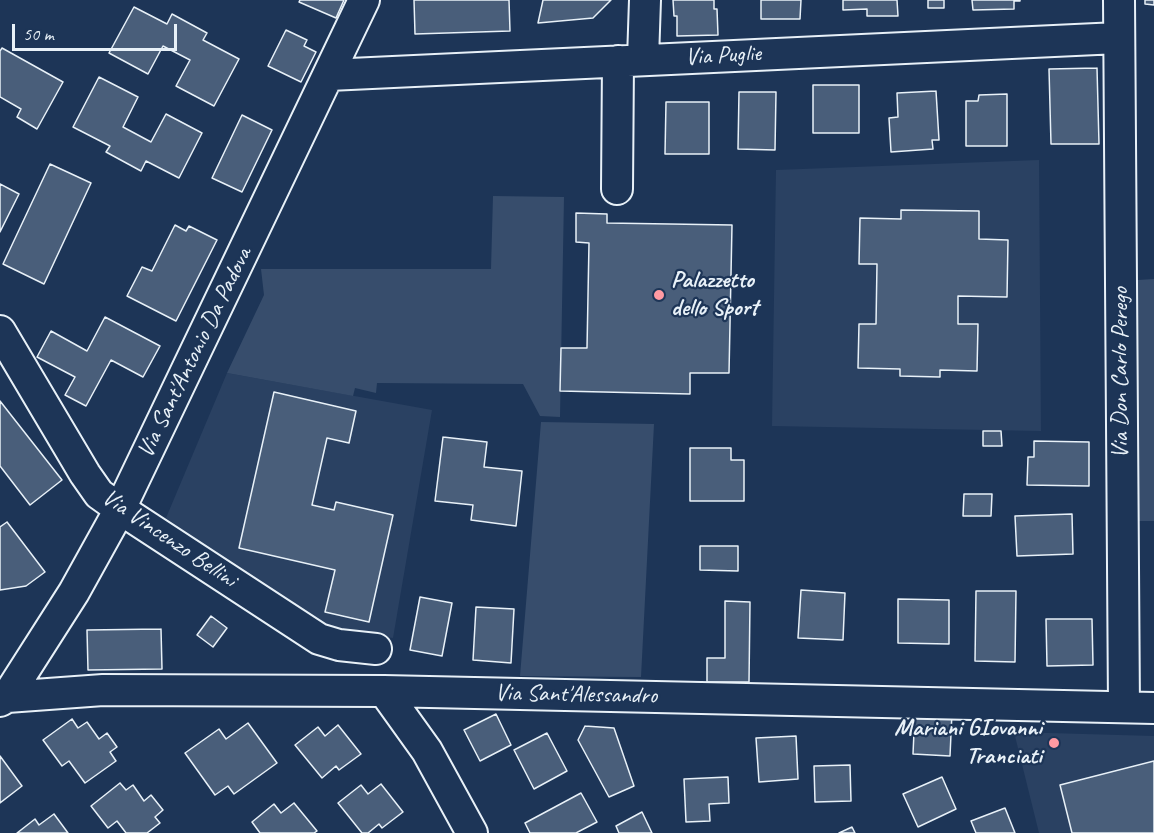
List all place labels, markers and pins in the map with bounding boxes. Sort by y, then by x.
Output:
place label: Palazzetto dello Sport [671,267,758,323]
marker: Palazzetto dello Sport [652,288,666,302]
place label: Mariani GIovanni Tranciati [894,715,1042,771]
marker: Mariani GIovanni Tranciati [1047,736,1061,750]

